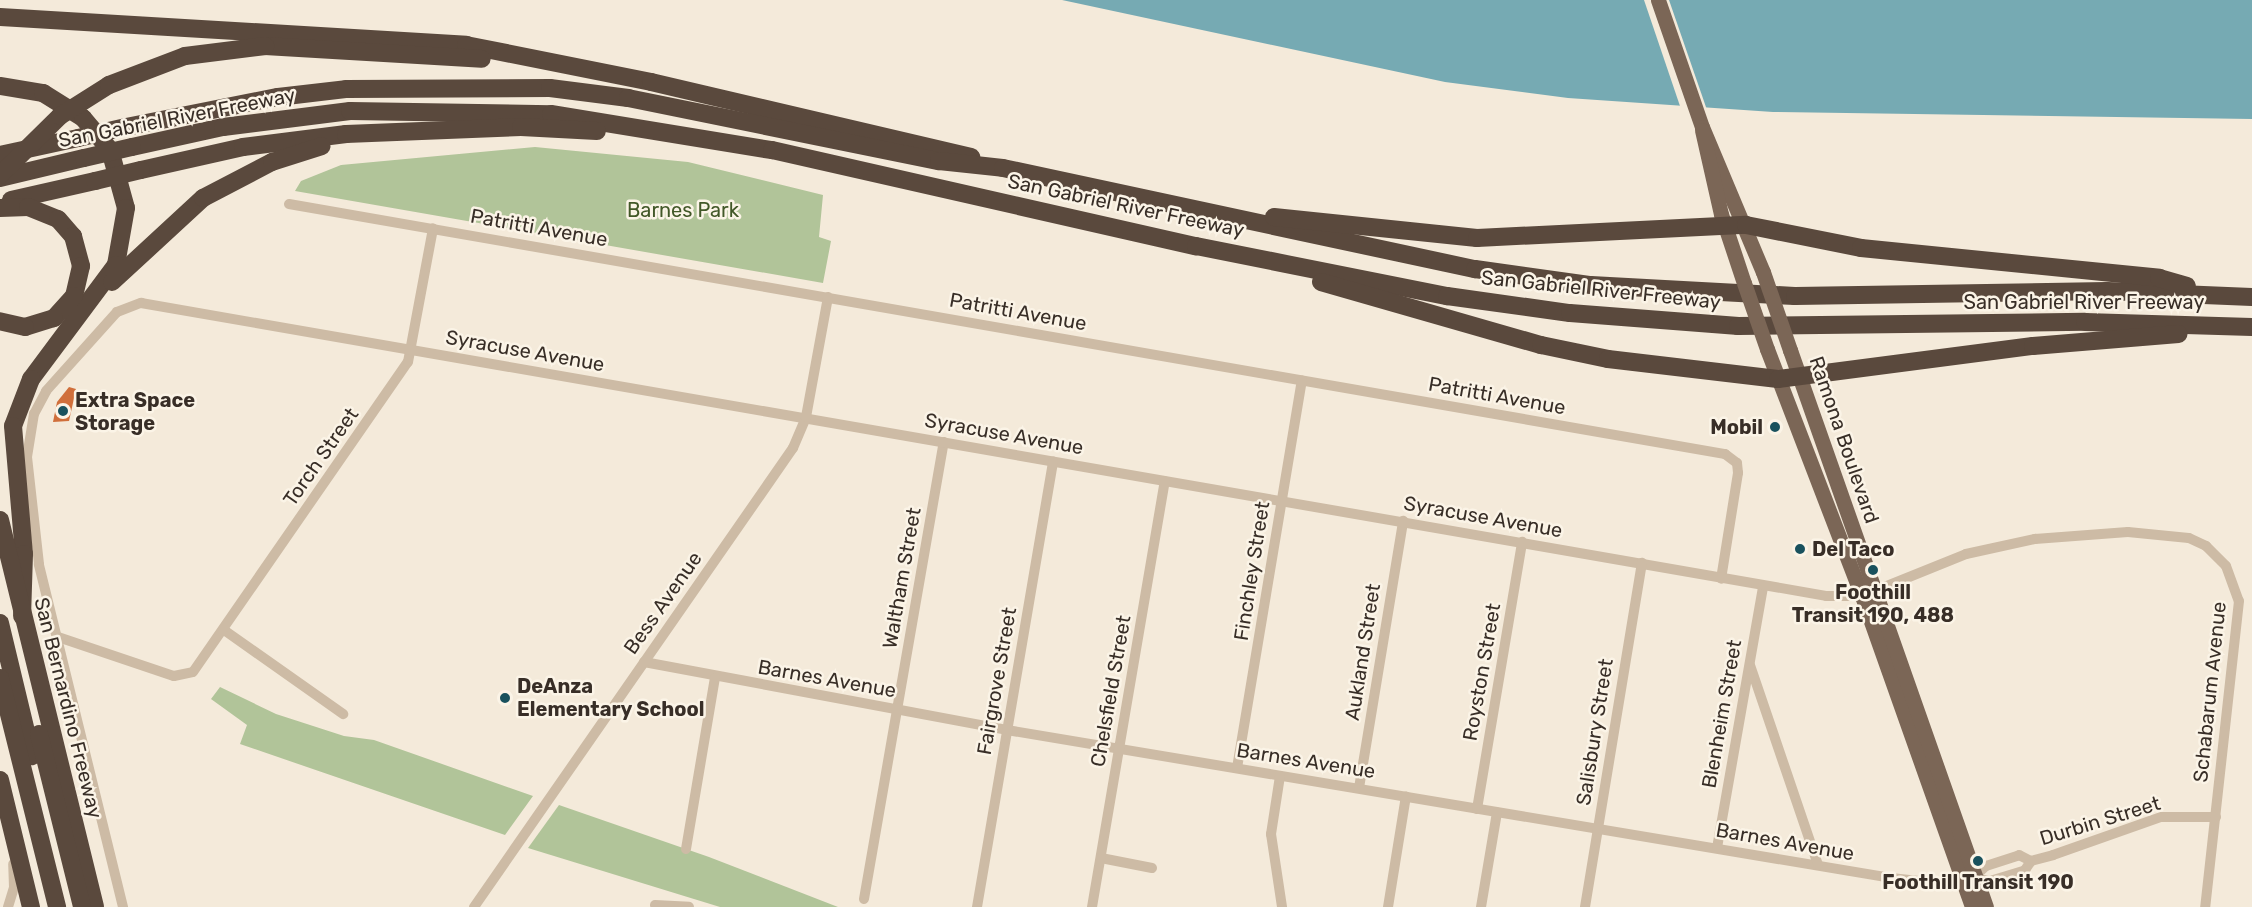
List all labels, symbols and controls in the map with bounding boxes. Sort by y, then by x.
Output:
street label: San Gabriel River Freeway [56,83,298,153]
street label: San Gabriel River Freeway [1005,169,1247,243]
park label: Barnes Park [627,198,739,222]
street label: Patritti Avenue [468,204,610,252]
street label: San Gabriel River Freeway [1480,265,1722,315]
street label: Patritti Avenue [947,288,1089,336]
street label: San Gabriel River Freeway [1963,290,2205,314]
street label: Syracuse Avenue [443,325,607,377]
street label: Ramona Boulevard [1804,353,1884,527]
street label: Patritti Avenue [1426,372,1568,420]
place label: Extra Space Storage [75,388,195,435]
street label: Torch Street [278,403,364,511]
marker: Extra Space Storage [56,404,70,418]
street label: Syracuse Avenue [922,408,1086,460]
place label: Mobil [1710,415,1763,439]
marker: Mobil [1768,420,1782,434]
street label: Syracuse Avenue [1401,491,1565,543]
street label: Finchley Street [1229,499,1275,643]
street label: Waltham Street [878,505,926,651]
place label: Del Taco [1812,537,1895,561]
marker: Del Taco [1793,542,1807,556]
street label: Bess Avenue [619,547,707,659]
marker: Foothill Transit 190, 488 [1866,563,1880,577]
place label: Foothill Transit 190, 488 [1792,580,1954,627]
street label: Aukland Street [1340,582,1386,722]
street label: San Bernardino Freeway [29,595,107,821]
street label: Schabarum Avenue [2189,600,2231,784]
street label: Royston Street [1458,601,1506,743]
street label: Fairgrove Street [972,605,1022,757]
street label: Chelsfield Street [1086,613,1136,769]
street label: Blenheim Street [1697,638,1747,790]
street label: Barnes Avenue [756,655,898,703]
street label: Salisbury Street [1572,657,1618,807]
place label: DeAnza Elementary School [517,674,705,721]
marker: DeAnza Elementary School [498,691,512,705]
street label: Barnes Avenue [1235,738,1377,784]
street label: Durbin Street [2037,791,2163,851]
street label: Barnes Avenue [1714,818,1856,866]
marker: Foothill Transit 190 [1971,854,1985,868]
place label: Foothill Transit 190 [1882,870,2074,894]

